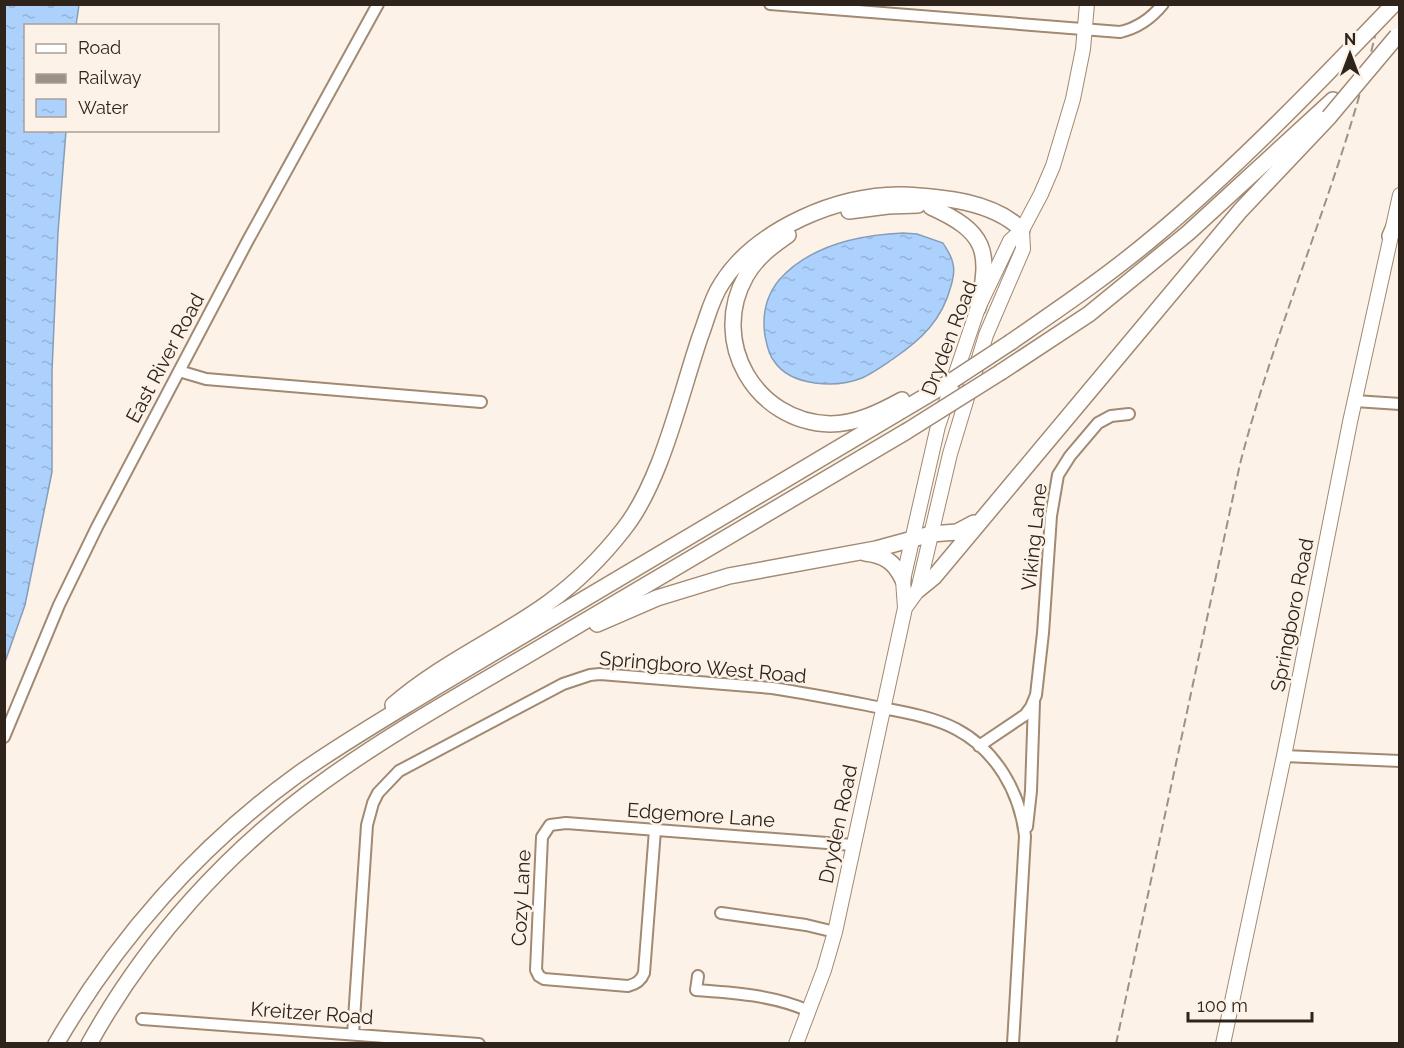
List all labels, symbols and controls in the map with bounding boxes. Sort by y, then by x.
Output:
legend [24,24,219,132]
north arrow [1320,24,1380,84]
text: N [1344,30,1356,49]
text: Road [78,37,121,58]
text: Railway [78,67,142,88]
text: Water [78,97,129,118]
street label: Dryden Road [916,277,982,399]
street label: East River Road [121,289,209,427]
street label: Viking Lane [1016,482,1052,592]
street label: Springboro Road [1265,536,1319,694]
street label: Springboro West Road [598,646,808,688]
street label: Dryden Road [814,762,862,886]
street label: Edgemore Lane [626,798,776,832]
street label: Cozy Lane [506,849,536,947]
scale bar [1188,985,1312,1023]
text: 100 m [1197,995,1248,1016]
street label: Kreitzer Road [250,997,374,1029]

